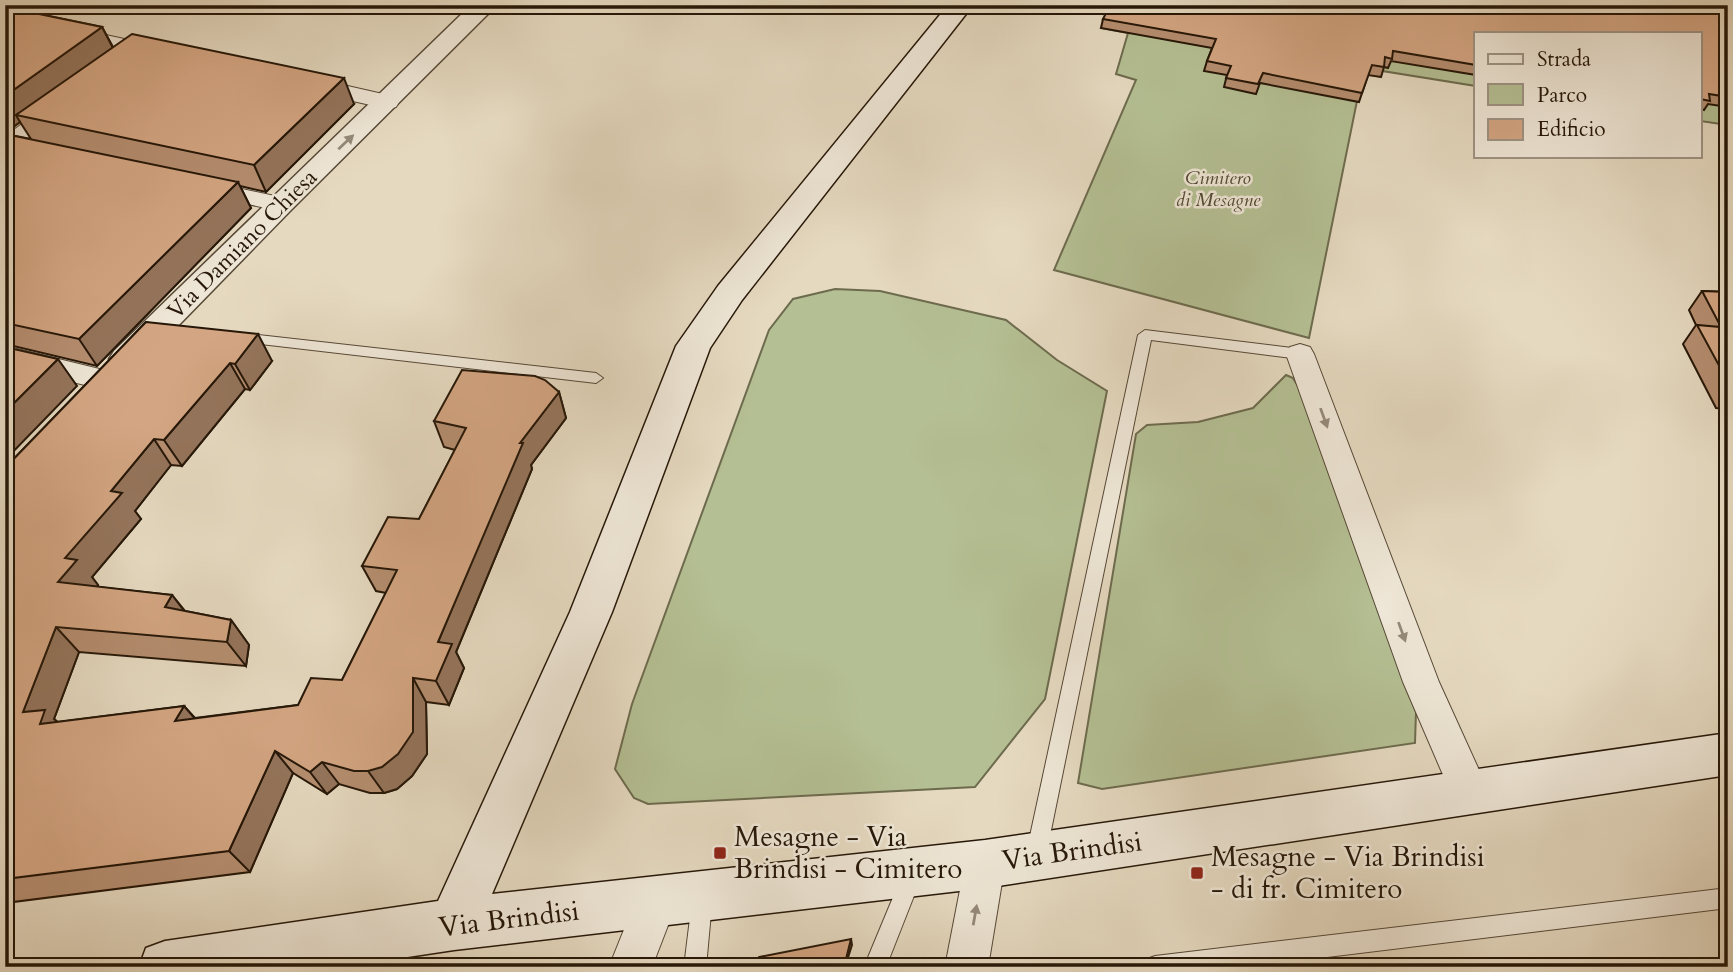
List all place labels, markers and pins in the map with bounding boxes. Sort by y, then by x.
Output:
place label: Mesagne - Via Brindisi - Cimitero [734,818,962,888]
place label: Mesagne - Via Brindisi - di fr. Cimitero [1211,838,1485,908]
marker: Mesagne - Via Brindisi - Cimitero [712,845,728,861]
marker: Mesagne - Via Brindisi - di fr. Cimitero [1189,865,1205,881]

